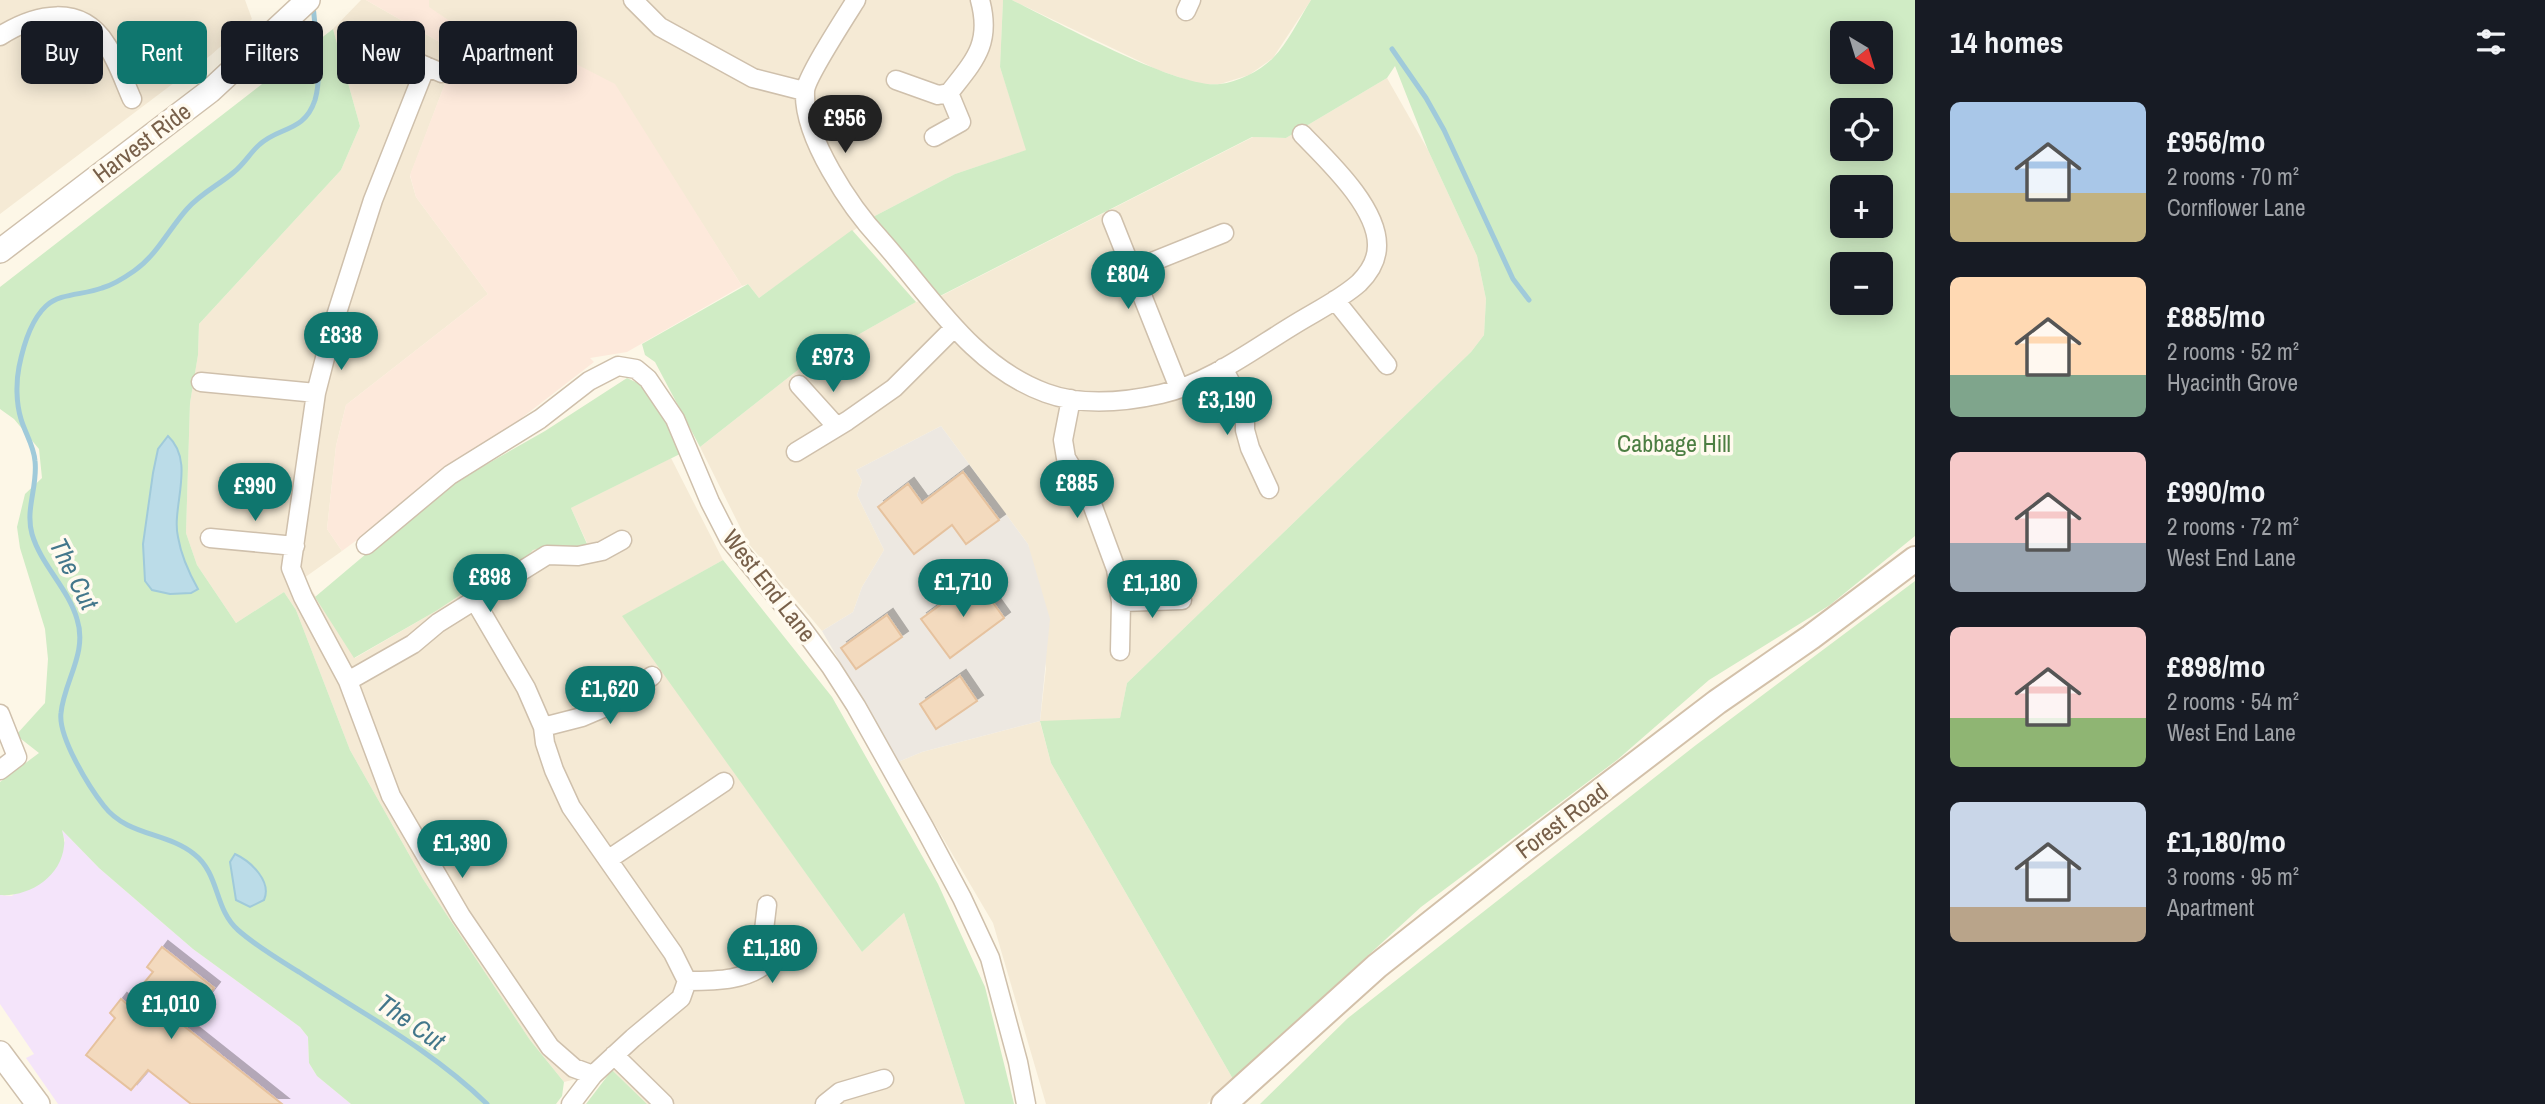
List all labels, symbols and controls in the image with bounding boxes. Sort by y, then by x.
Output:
chip: Buy [21,21,103,84]
chip: Rent [117,21,207,84]
chip: Filters [221,21,323,84]
chip: New [337,21,425,84]
chip: Apartment [439,21,577,84]
north arrow [1830,21,1894,84]
map controls [1830,21,1893,315]
text: 14 homes [1950,22,2064,62]
icon: filters [2472,23,2510,61]
street label: Harvest Ride [86,95,197,190]
pin: £956 [804,96,886,155]
button: locate [1830,98,1893,161]
text: £956 [824,102,866,133]
text: £956/mo [2167,121,2265,161]
icon: home [2006,130,2090,214]
text: 2 rooms · 70 m² [2167,161,2299,192]
button: + [1830,175,1893,238]
text: Cornflower Lane [2167,192,2305,223]
pin: £804 [1087,252,1169,311]
button: − [1830,252,1893,315]
text: £804 [1107,258,1149,289]
text: £885/mo [2167,296,2265,336]
icon: home [2006,305,2090,389]
pin: £838 [300,312,382,372]
text: £838 [320,319,362,350]
pin: £973 [792,334,874,394]
text: 2 rooms · 52 m² [2167,336,2299,367]
text: £973 [812,341,854,372]
text: Hyacinth Grove [2167,367,2298,398]
pin: £3,190 [1170,378,1284,437]
text: £3,190 [1198,384,1256,415]
park label: Cabbage Hill [1617,427,1731,459]
pin: £885 [1036,461,1118,520]
pin: £990 [214,463,296,523]
text: £885 [1056,467,1098,498]
text: £990 [234,470,276,501]
text: £990/mo [2167,471,2265,511]
icon: home [2006,480,2090,564]
text: 2 rooms · 72 m² [2167,511,2299,542]
street label: West End Lane [716,523,824,648]
water label: The Cut [42,532,108,616]
text: West End Lane [2167,542,2296,573]
pin: £898 [449,554,531,614]
pin: £1,710 [906,560,1020,619]
pin: £1,180 [1095,560,1209,620]
text: £898 [469,561,511,592]
text: £1,710 [934,566,992,597]
text: £1,180 [1123,567,1181,598]
text: £898/mo [2167,646,2265,686]
icon: home [2006,655,2090,739]
pin: £1,620 [553,666,667,726]
text: £1,620 [581,673,639,704]
text: 2 rooms · 54 m² [2167,686,2299,717]
text: West End Lane [2167,717,2296,748]
street label: Forest Road [1509,775,1614,865]
pin: £1,390 [405,820,519,880]
text: £1,180/mo [2167,821,2286,861]
text: £1,390 [433,827,491,858]
icon: home [2006,830,2090,914]
text: 3 rooms · 95 m² [2167,861,2299,892]
text: Apartment [2167,892,2254,923]
pin: £1,180 [715,926,829,985]
text: £1,180 [743,932,801,963]
pin: £1,010 [114,982,228,1041]
water label: The Cut [370,986,453,1058]
text: £1,010 [142,988,200,1019]

